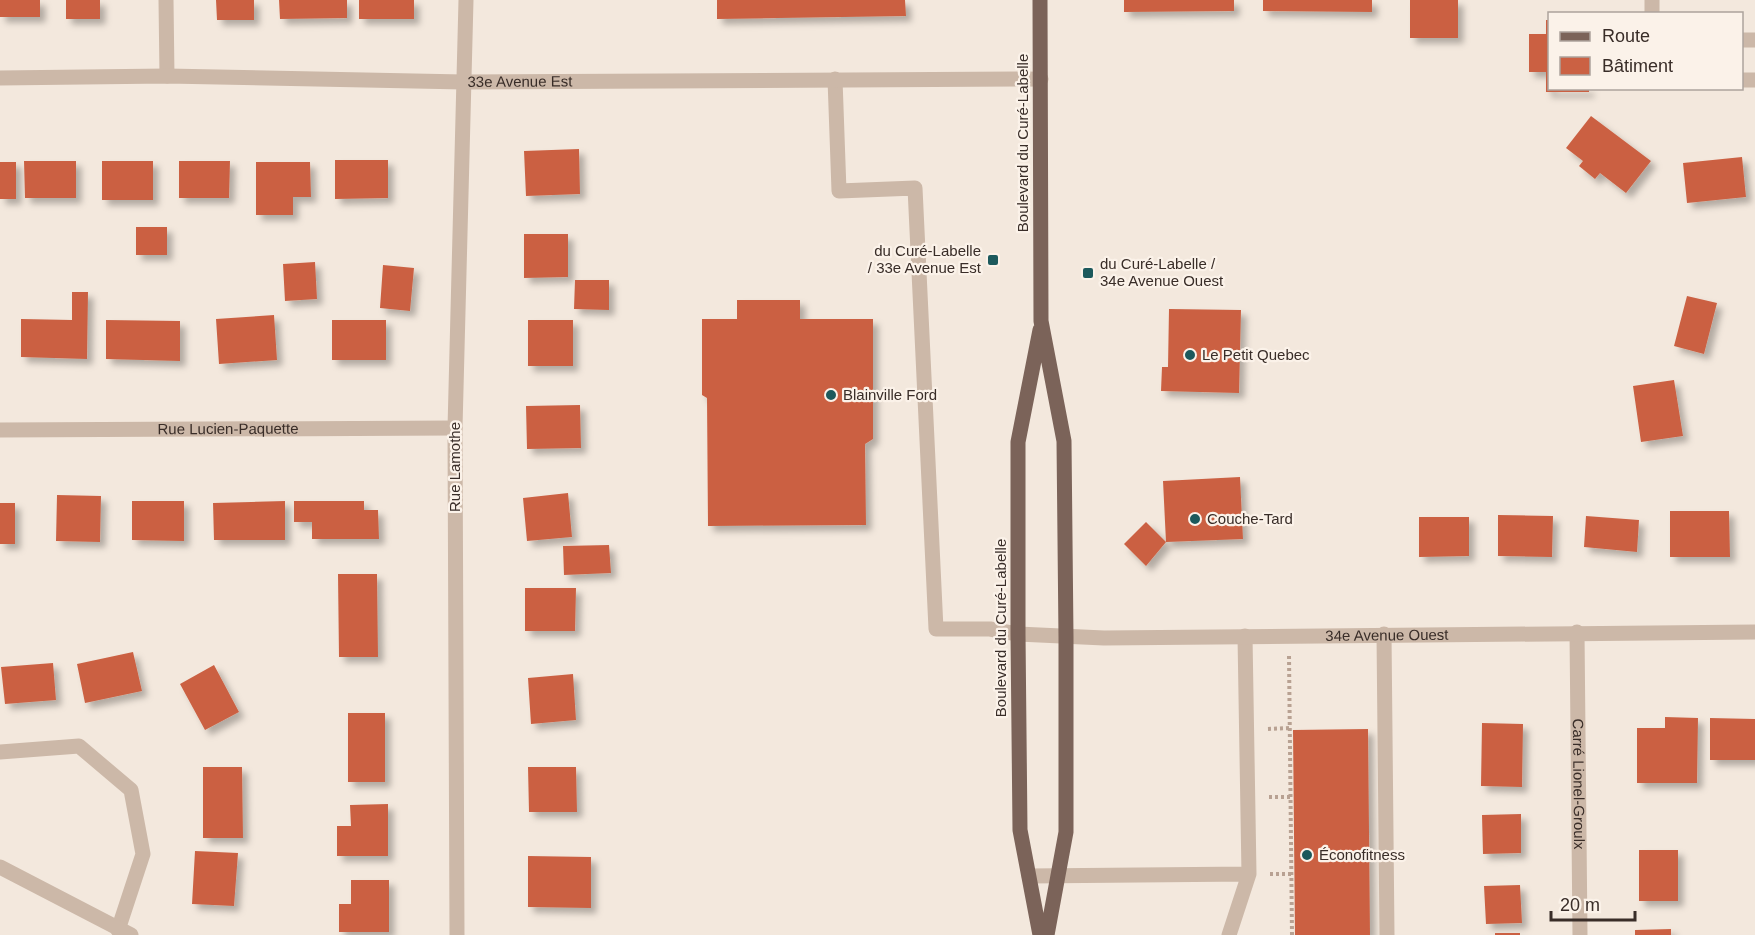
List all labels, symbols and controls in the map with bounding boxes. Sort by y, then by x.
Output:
legend [1548,12,1743,90]
text: Route [1602,26,1650,46]
street label: Boulevard du Curé-Labelle [1014,54,1031,232]
text: Bâtiment [1602,56,1673,76]
street label: 33e Avenue Est [467,72,573,90]
place label: du Curé-Labelle / 33e Avenue Est [868,242,982,276]
marker: du Curé-Labelle / 33e Avenue Est [986,253,1000,267]
place label: du Curé-Labelle / 34e Avenue Ouest [1100,255,1224,289]
marker: du Curé-Labelle / 34e Avenue Ouest [1081,266,1095,280]
place label: Le Petit Quebec [1202,346,1310,363]
marker: Le Petit Quebec [1183,348,1197,362]
place label: Blainville Ford [843,386,937,403]
marker: Blainville Ford [824,388,838,402]
street label: Rue Lucien-Paquette [157,420,299,437]
street label: Rue Lamothe [446,422,463,512]
place label: Couche-Tard [1207,510,1293,527]
marker: Couche-Tard [1188,512,1202,526]
street label: Boulevard du Curé-Labelle [992,539,1009,717]
street label: 34e Avenue Ouest [1325,626,1449,644]
street label: Carré Lionel-Groulx [1570,718,1588,850]
place label: Éconofitness [1319,846,1405,863]
marker: Éconofitness [1300,848,1314,862]
scale bar [1551,884,1635,922]
text: 20 m [1560,895,1600,915]

